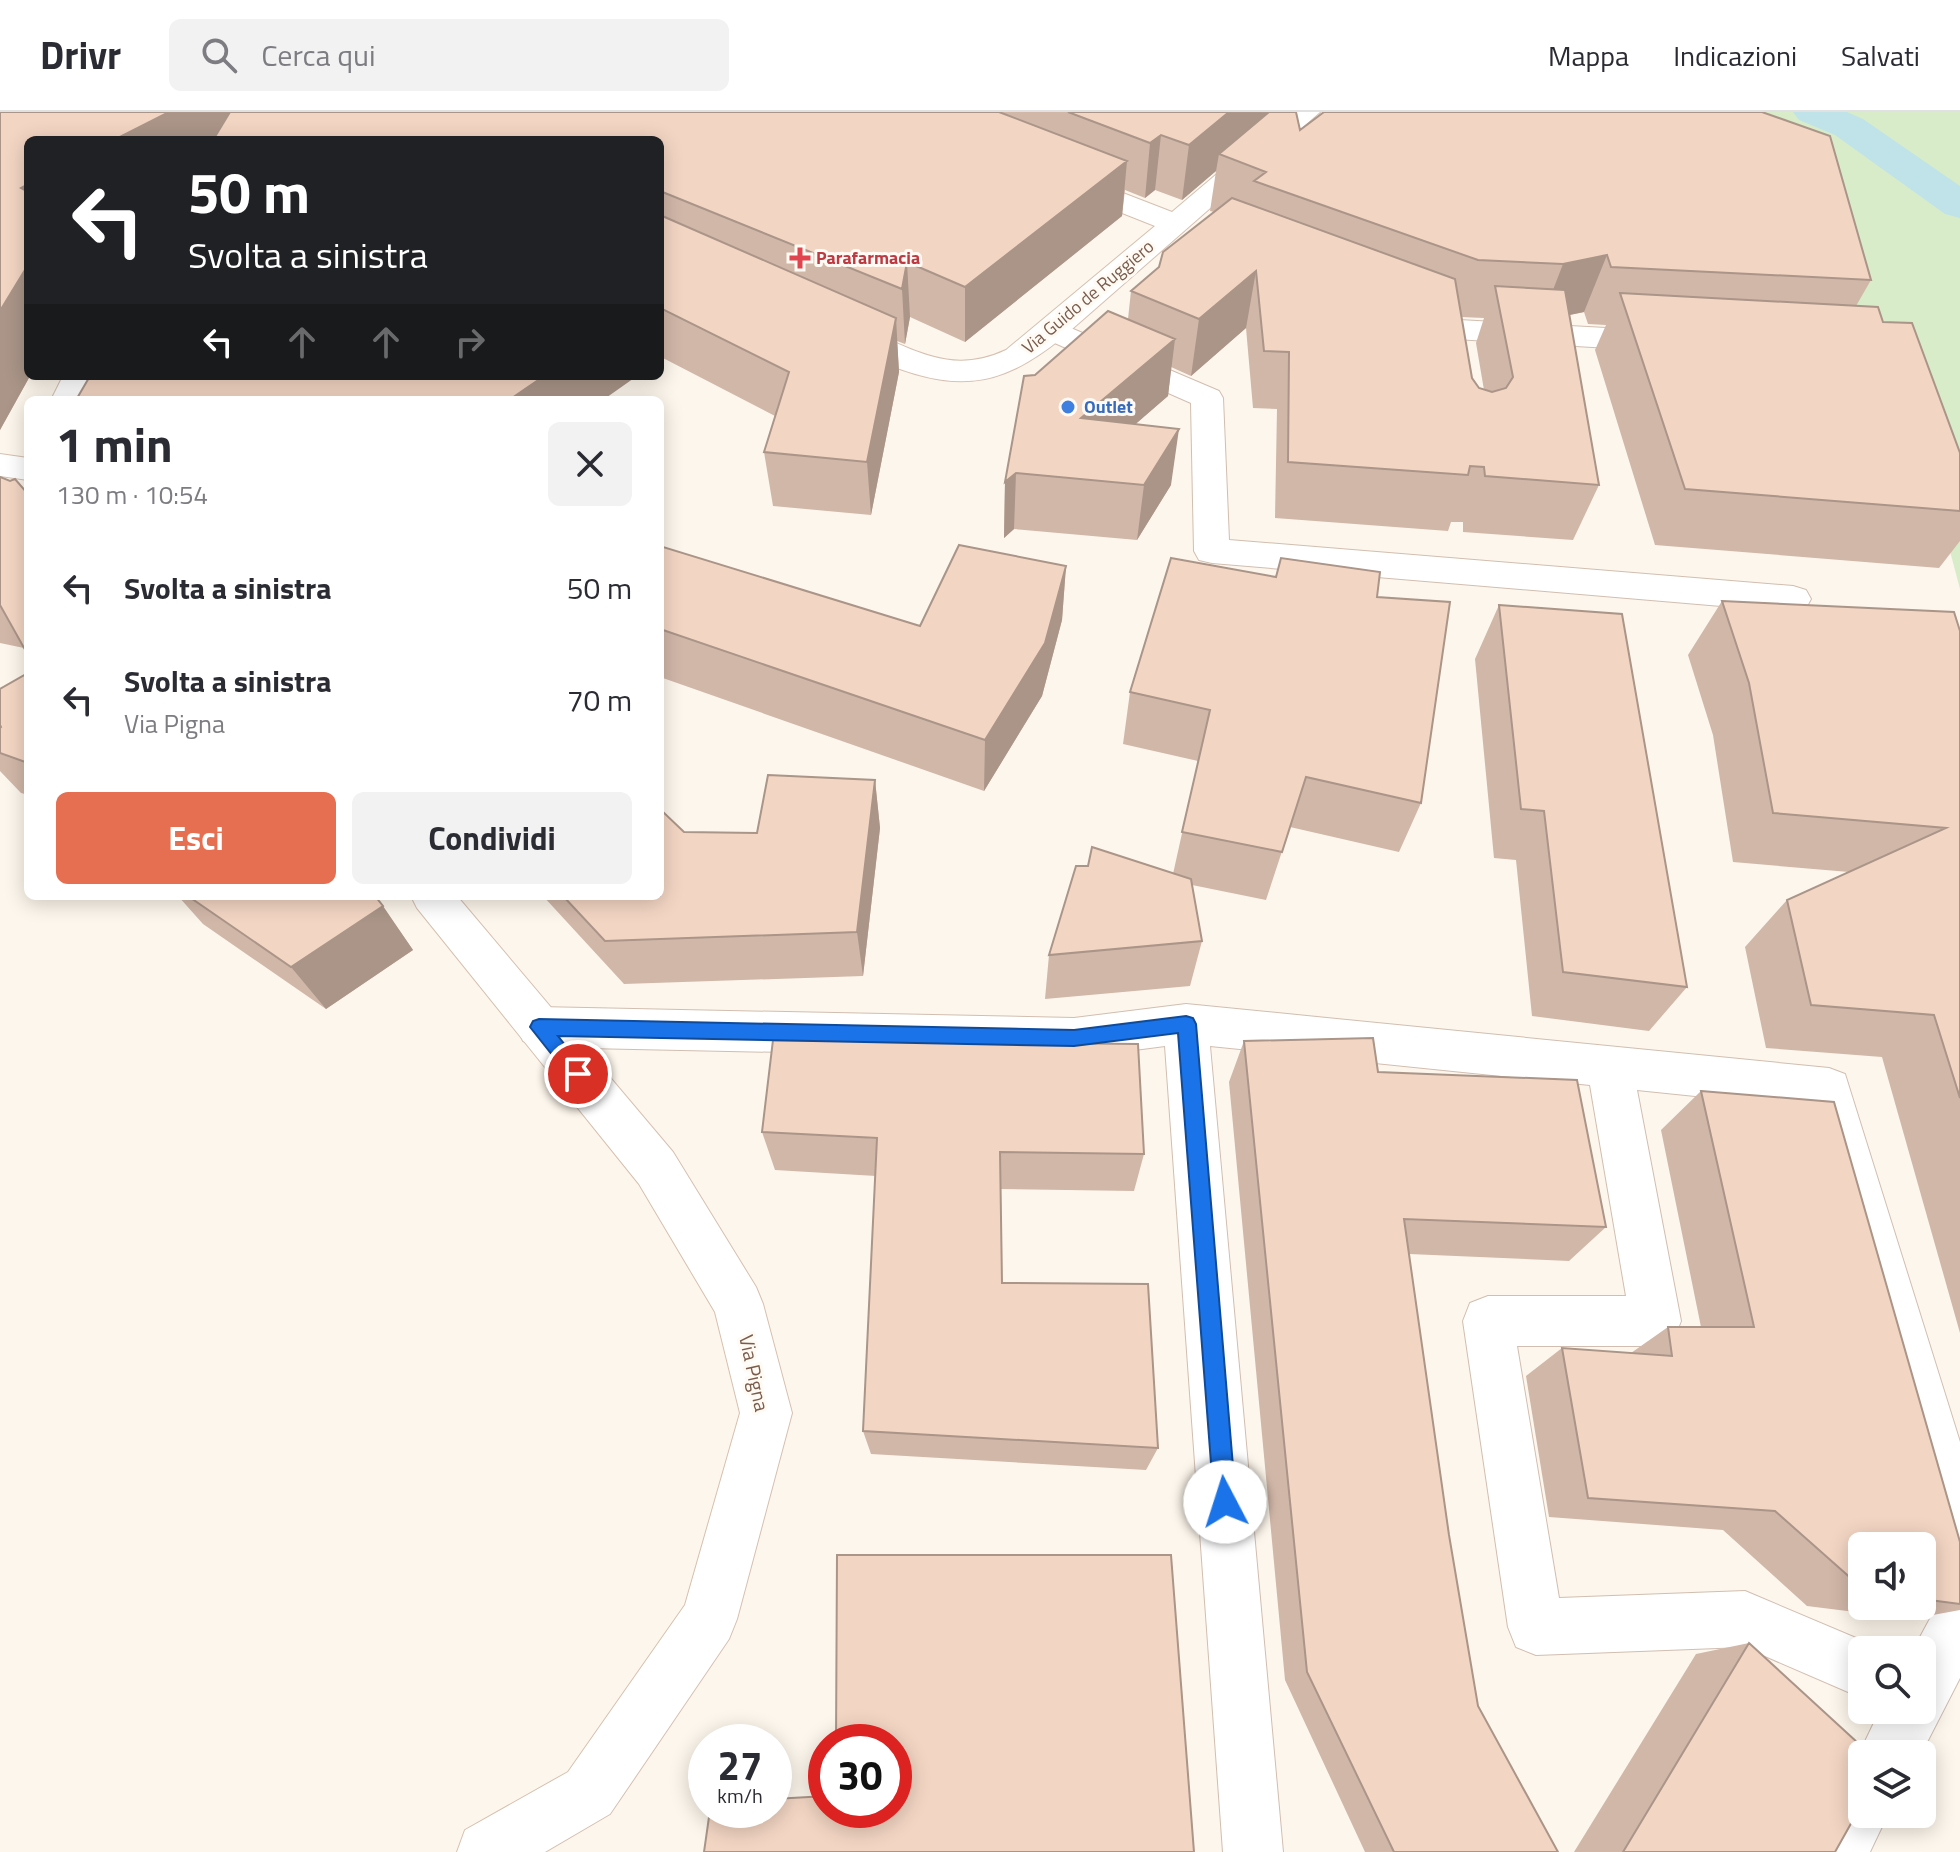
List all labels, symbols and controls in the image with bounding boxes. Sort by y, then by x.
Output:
search box [169,19,729,91]
text: Drivr [40,26,121,84]
text: Cerca qui [261,32,376,78]
icon: search [197,33,241,77]
text: Mappa [1548,34,1629,77]
text: Indicazioni [1673,34,1797,77]
text: Salvati [1841,34,1920,77]
text: 50 m [188,150,310,235]
icon: left [56,168,160,272]
text: Svolta a sinistra [188,227,428,282]
street label: Via Guido de Ruggiero [1016,233,1160,360]
place label: Parafarmacia [816,244,920,271]
marker: Parafarmacia [791,249,809,267]
icon: left [196,320,240,364]
icon: ahead [280,320,324,364]
icon: ahead [364,320,408,364]
icon: right [448,320,492,364]
place label: Outlet [1084,393,1133,420]
marker: Outlet [1059,398,1077,416]
text: 1 min [56,408,173,481]
button: close [548,422,632,506]
text: 130 m · 10:54 [56,475,208,514]
text: Svolta a sinistra [124,565,332,611]
text: 50 m [567,565,632,611]
icon: left [56,566,100,610]
text: Svolta a sinistra [124,658,332,704]
text: 70 m [567,677,632,723]
icon: left [56,678,100,722]
text: Via Pigna [124,704,225,743]
button: Esci [56,792,336,884]
button: Condividi [352,792,632,884]
pin [544,1040,612,1108]
icon: arrive [556,1052,600,1096]
street label: Via Pigna [731,1332,778,1414]
position arrow [1183,1460,1267,1544]
map controls [1848,1532,1936,1828]
button: sound [1848,1532,1936,1620]
button: search [1848,1636,1936,1724]
speed limit sign: 30 [808,1724,912,1828]
text: 27 [718,1735,762,1796]
button: layers [1848,1740,1936,1828]
text: km/h [717,1780,763,1811]

